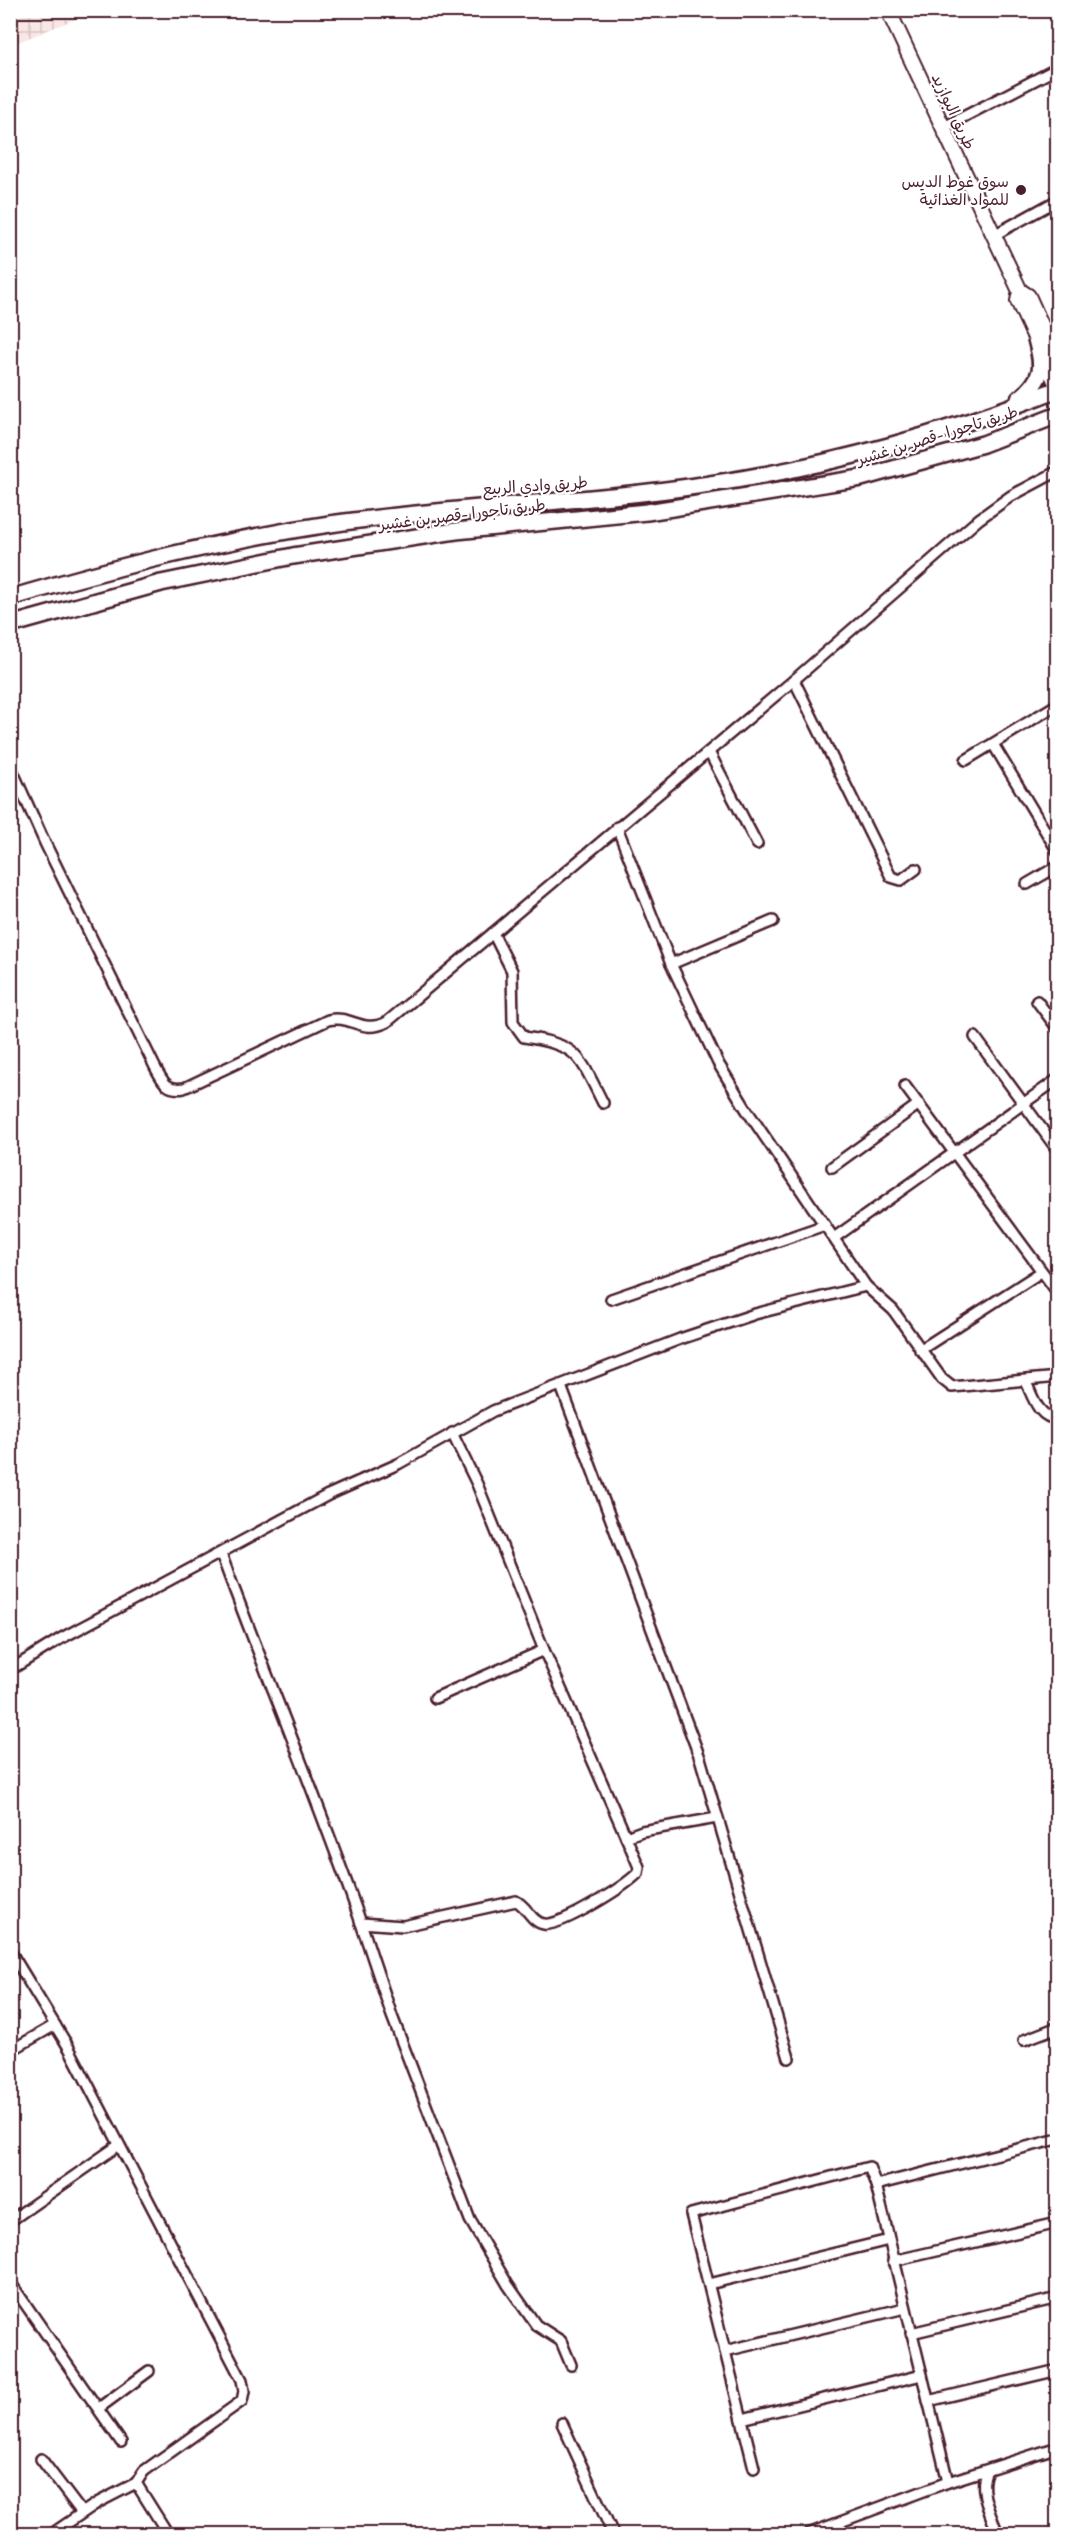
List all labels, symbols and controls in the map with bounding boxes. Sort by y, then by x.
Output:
street label: طريق البوازيد [927,69,981,153]
place label: سوق غوط الديس للمواد الغذائية [902,170,1009,210]
marker: سوق غوط الديس للمواد الغذائية [1014,183,1028,197]
street label: طريق تاجورا -قصر بن غشير [852,400,1021,471]
street label: طريق وادي الربيع [481,470,589,501]
street label: طريق تاجورا -قصر بن غشير [375,493,547,535]

